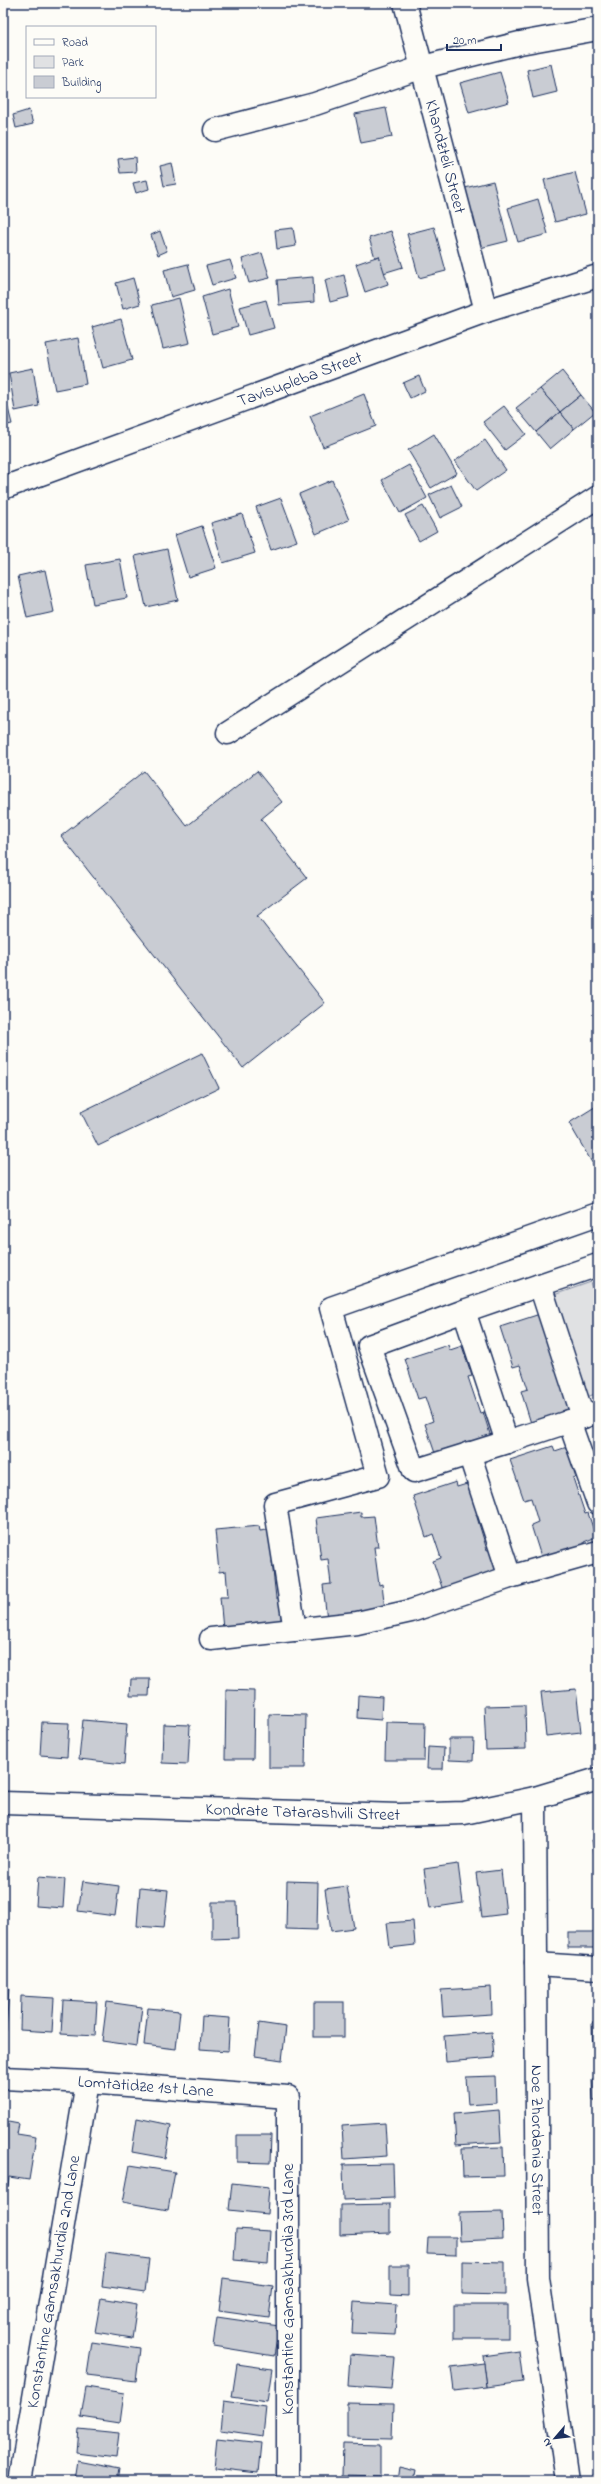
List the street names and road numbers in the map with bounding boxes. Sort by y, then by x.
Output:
street label: Khandzteli Street [418,97,472,217]
street label: Tavisupleba Street [234,345,366,414]
street label: Kondrate Tatarashvili Street [205,1797,401,1828]
street label: Noe Zhordania Street [524,2065,550,2216]
street label: Lomtatidze 1st Lane [77,2069,215,2104]
street label: Konstantine Gamsakhurdia 2nd Lane [20,2153,87,2410]
street label: Konstantine Gamsakhurdia 3rd Lane [276,2163,301,2415]

